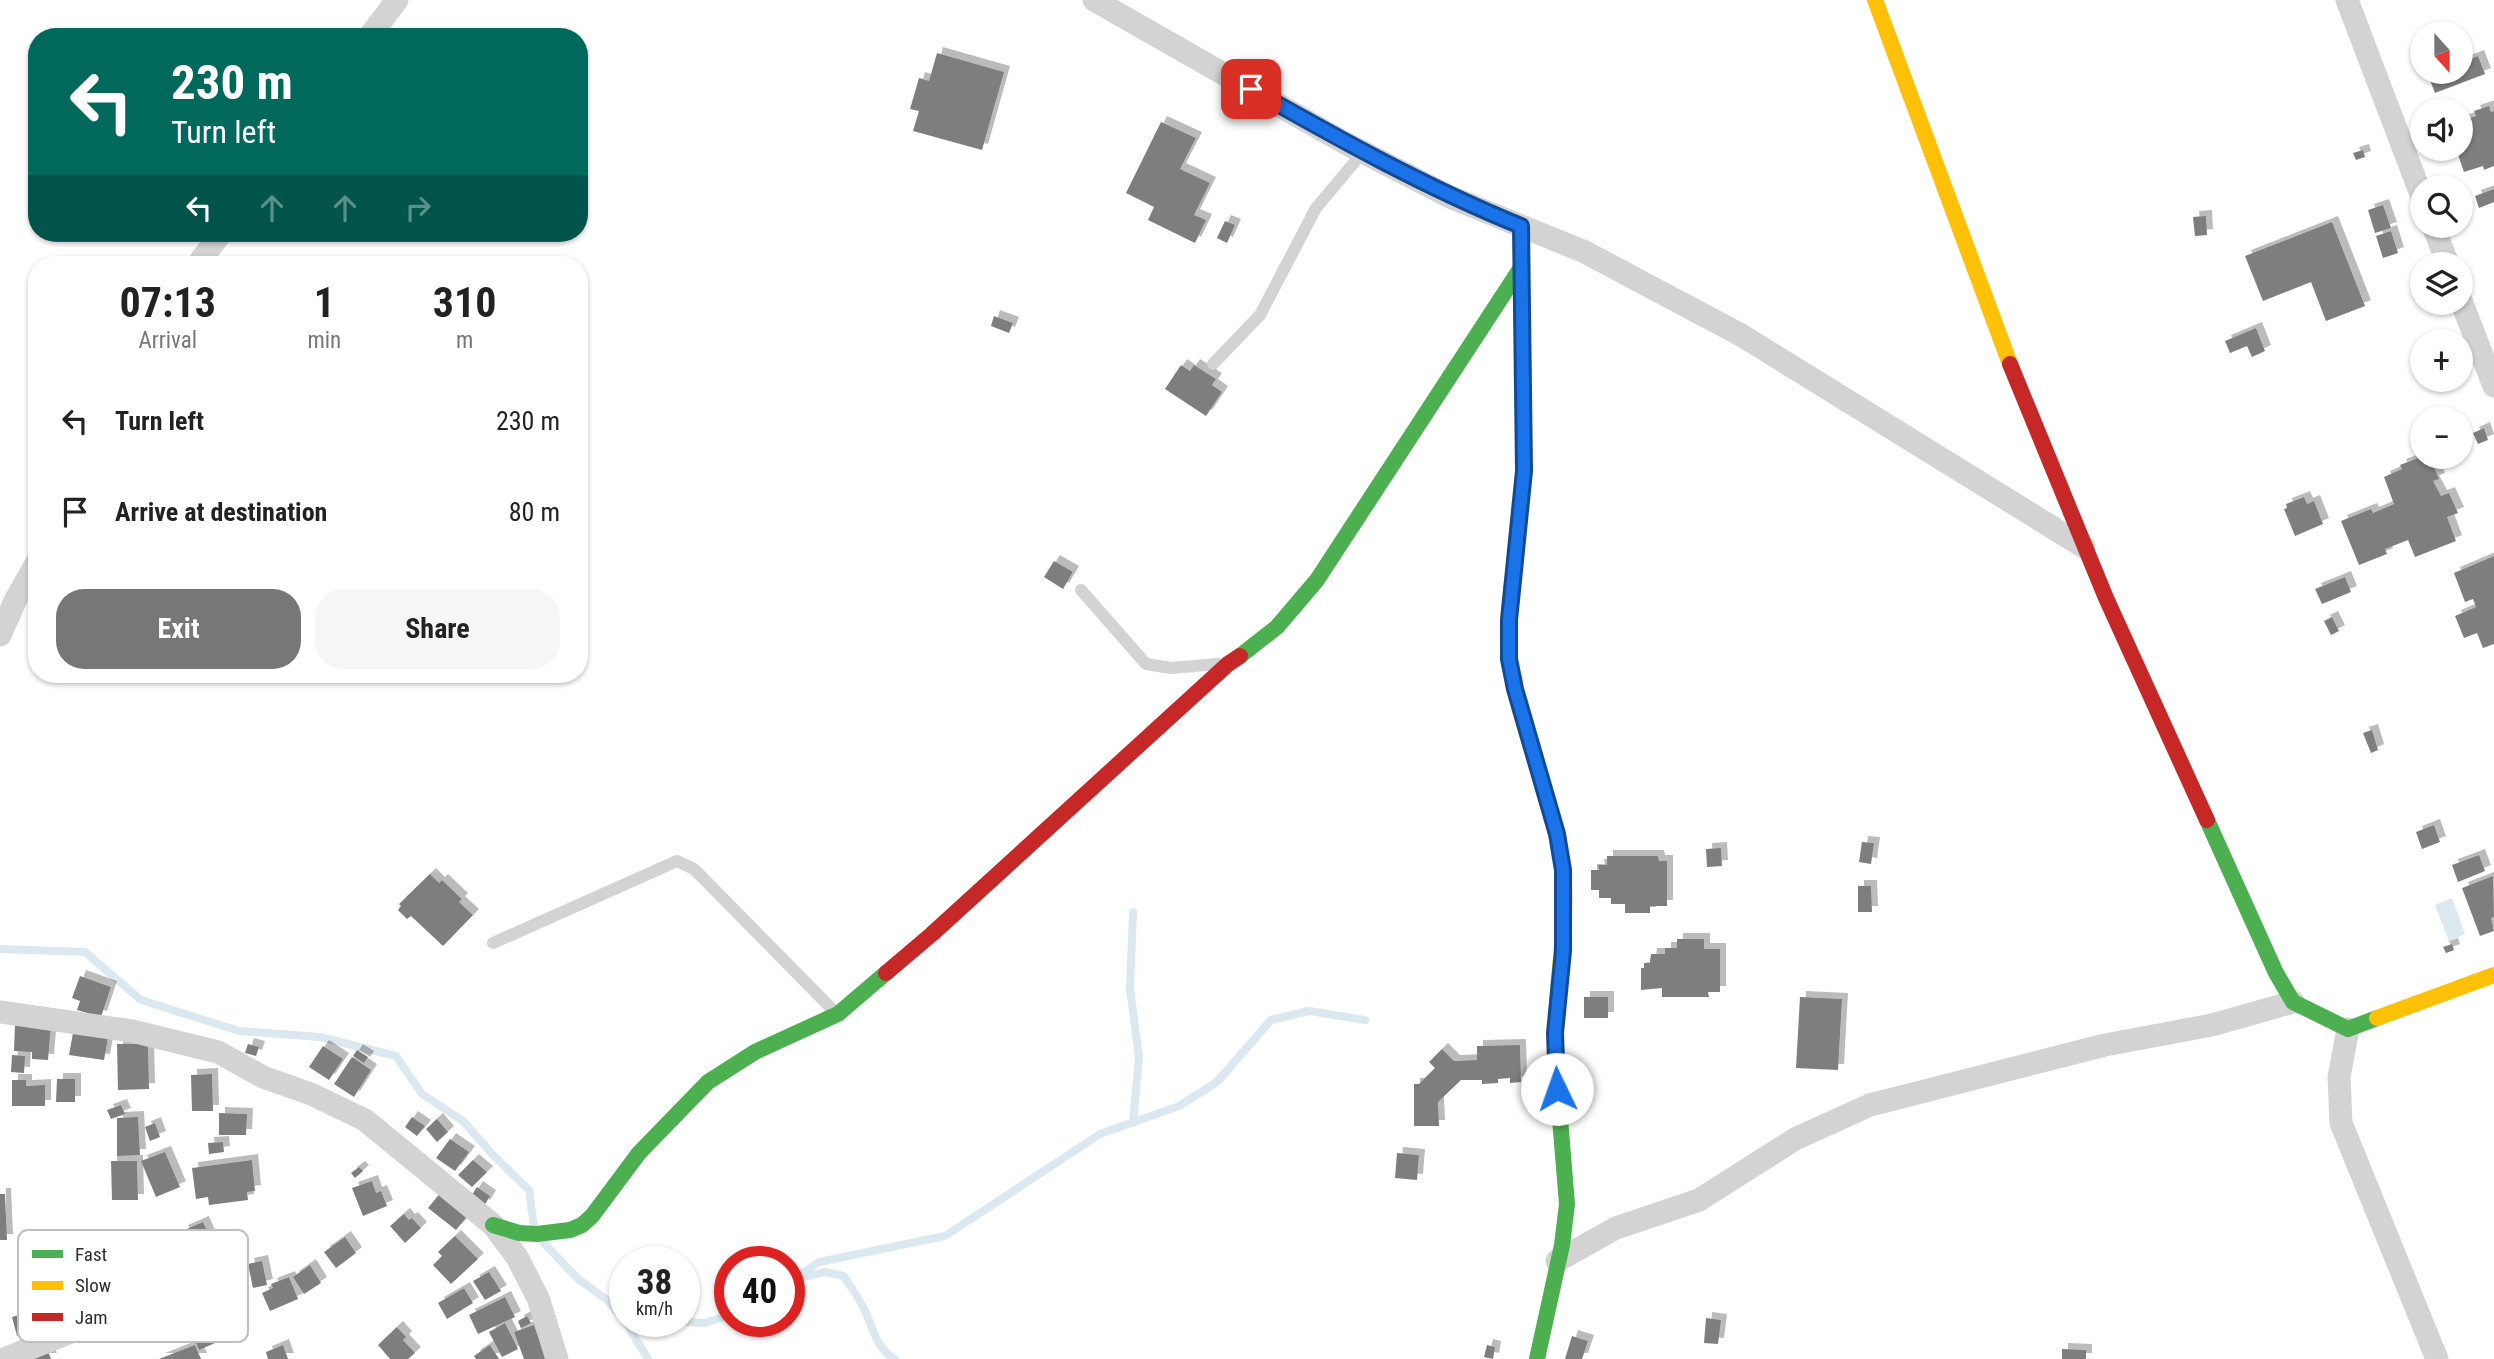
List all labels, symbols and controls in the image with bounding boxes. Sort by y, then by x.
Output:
north arrow [2410,21,2473,84]
map controls [2410,21,2473,469]
text: 230 m [171,54,293,111]
icon: left [56,56,147,147]
pin [1221,59,1281,119]
icon: arrive [1232,70,1270,108]
button: sound [2410,98,2473,161]
text: Turn left [171,113,276,151]
button: search [2410,175,2473,238]
icon: left [180,189,218,227]
icon: ahead [253,189,291,227]
icon: ahead [326,189,364,227]
icon: right [399,189,437,227]
button: layers [2410,252,2473,315]
text: 07:13 [120,278,216,327]
text: 1 [314,278,335,327]
text: 310 [433,278,496,327]
text: Arrival [138,327,197,354]
text: min [307,327,341,354]
text: m [456,327,473,354]
button: + [2410,329,2473,392]
icon: left [56,402,94,440]
text: Turn left [115,406,204,436]
text: 230 m [496,406,560,436]
button: − [2410,406,2473,469]
icon: arrive [56,493,94,531]
text: Arrive at destination [115,497,327,527]
text: 80 m [509,497,560,527]
button: Exit [56,589,301,669]
button: Share [315,589,560,669]
position arrow [1520,1052,1594,1126]
legend [18,1230,248,1342]
text: Fast [75,1243,107,1266]
speed limit sign: 40 [714,1246,805,1337]
text: 38 [637,1262,672,1303]
text: Slow [75,1274,111,1297]
text: km/h [636,1298,673,1319]
text: Jam [75,1306,108,1329]

